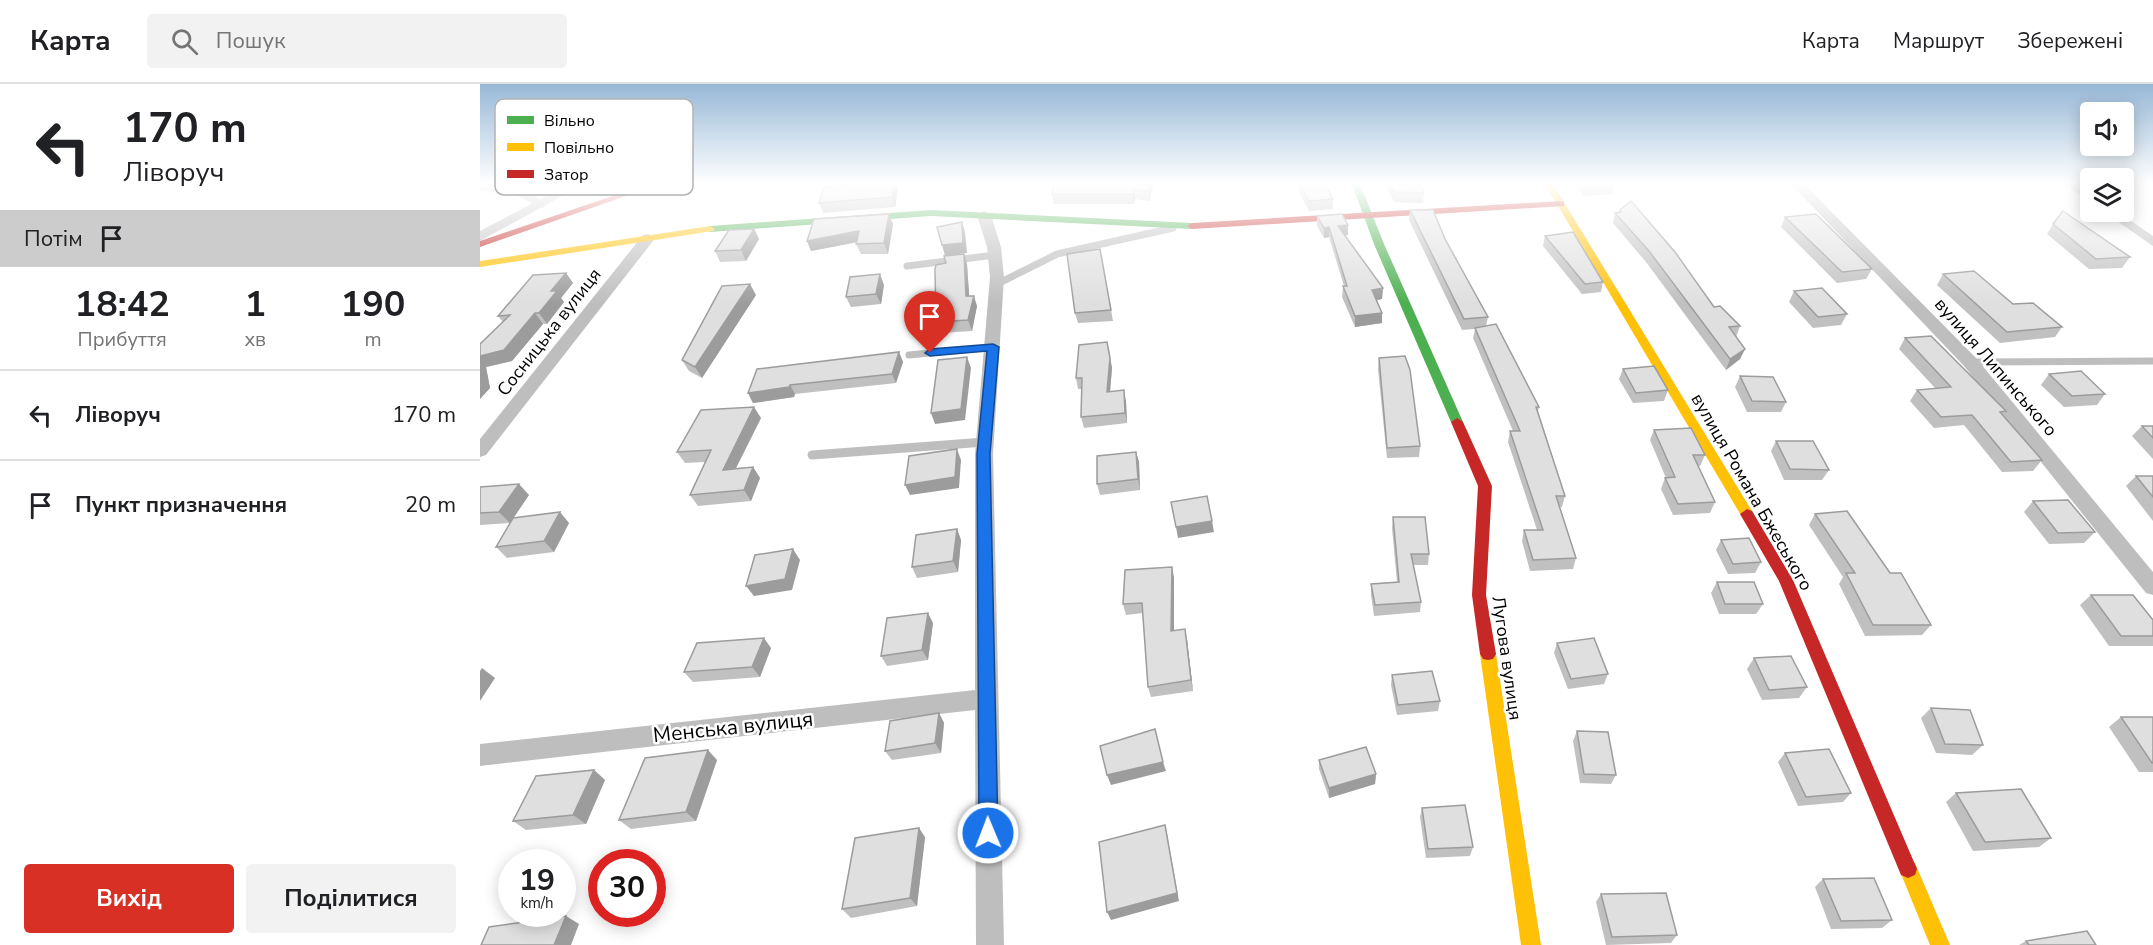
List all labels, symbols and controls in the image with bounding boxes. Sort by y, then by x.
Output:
search box [147,14,567,68]
text: Карта [30,22,111,60]
icon: search [168,25,201,58]
text: Пошук [216,26,286,56]
text: Карта [1802,27,1860,55]
text: Маршрут [1893,27,1984,55]
text: Збережені [2017,27,2123,55]
legend [495,99,693,195]
text: 170 m [123,100,247,157]
map controls [2080,102,2134,222]
button: sound [2080,102,2134,156]
icon: left [24,108,102,186]
text: Вільно [544,110,595,132]
text: Повільно [544,137,614,159]
text: Ліворуч [123,154,224,191]
text: Затор [544,164,588,186]
button: layers [2080,168,2134,222]
icon: arrive [95,222,128,255]
text: Потім [24,224,83,254]
street label: Сосницька вулиця [492,263,606,401]
text: 18:42 [75,280,170,329]
text: 1 [244,280,266,329]
text: 190 [341,280,405,329]
pin [904,291,955,353]
street label: вулиця Липинського [1929,293,2063,441]
icon: arrive [913,300,946,333]
text: Прибуття [78,326,167,353]
text: хв [244,326,266,353]
text: m [364,326,382,353]
street label: вулиця Романа Бжеського [1686,389,1818,595]
icon: left [24,399,57,432]
text: Ліворуч [75,400,161,430]
text: 170 m [392,400,456,430]
icon: arrive [24,489,57,522]
text: Пункт призначення [75,490,287,520]
text: 20 m [405,490,456,520]
street label: Лугова вулиця [1486,594,1528,722]
street label: Менська вулиця [652,705,814,749]
position arrow [956,801,1020,865]
speed limit sign: 30 [588,849,666,927]
text: 19 [519,860,555,901]
button: Вихід [24,864,234,933]
button: Поділитися [246,864,456,933]
text: km/h [520,893,554,913]

